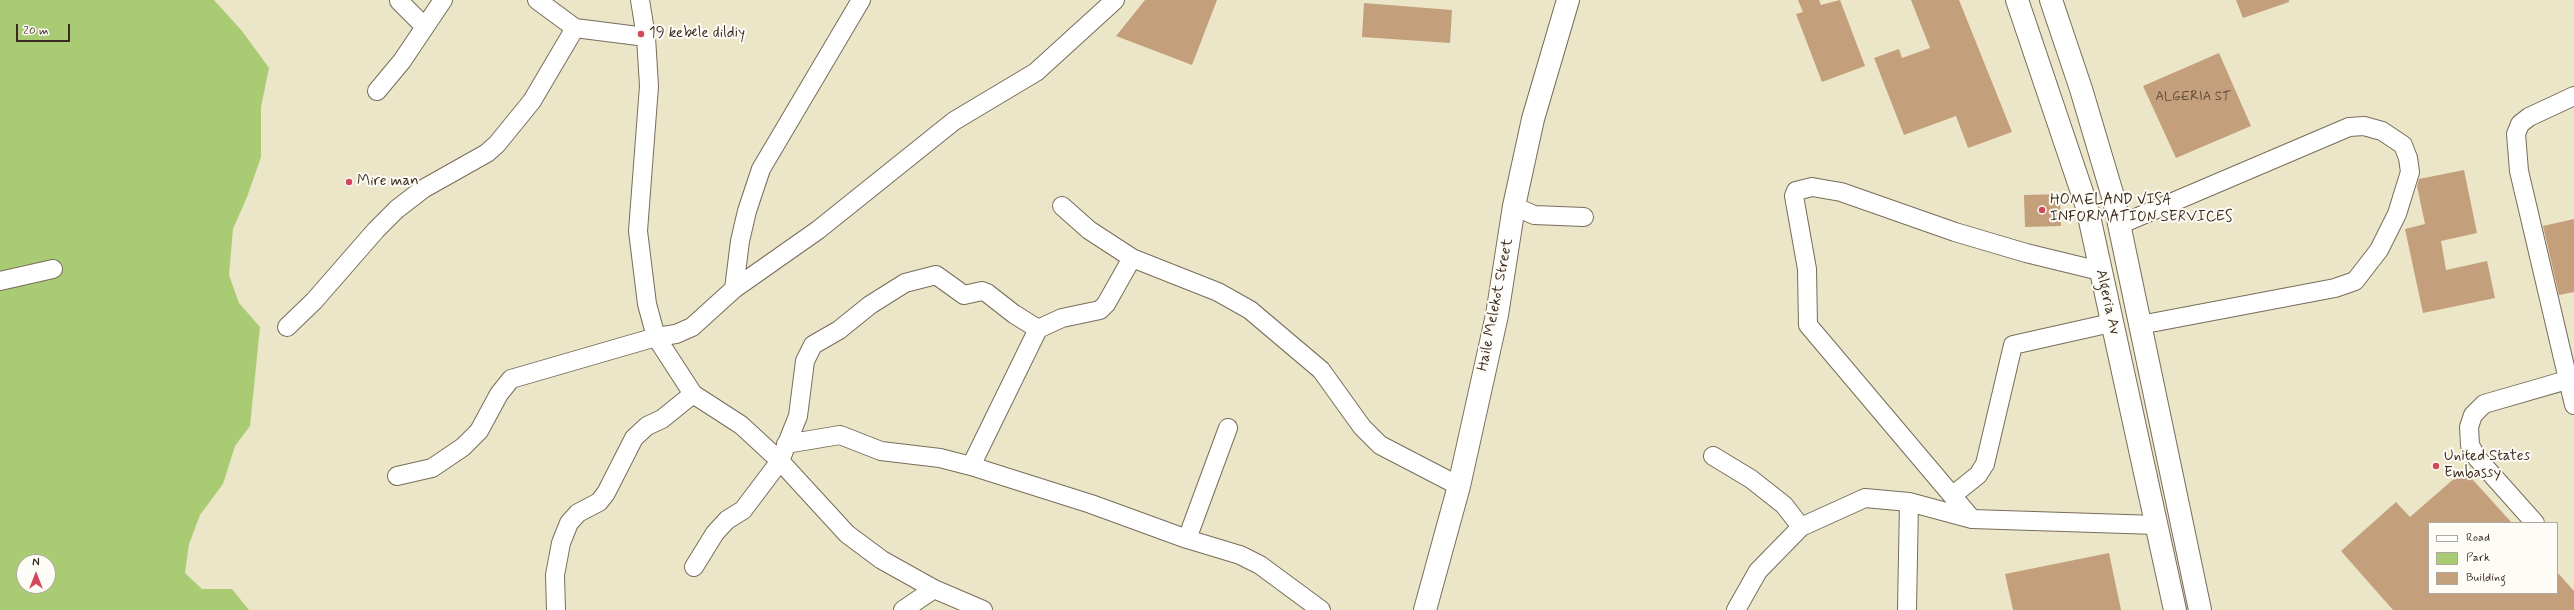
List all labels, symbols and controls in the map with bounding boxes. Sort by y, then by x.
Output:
scale bar [18,16,72,42]
text: 20 m [23,23,49,39]
place label: 19 kebele dildiy [649,25,745,43]
marker: 19 kebele dildiy [636,29,646,39]
house number: ALGERIA ST [2156,89,2230,105]
place label: Mire man [357,173,419,191]
marker: Mire man [344,177,354,187]
place label: HOMELAND VISA INFORMATION SERVICES [2050,192,2233,227]
marker: HOMELAND VISA INFORMATION SERVICES [2037,205,2047,215]
street label: Haile Melekot Street [1474,237,1518,373]
street label: Algeria Av [2091,268,2123,336]
place label: United States Embassy [2444,448,2530,483]
marker: United States Embassy [2431,461,2441,471]
legend [2428,522,2558,594]
text: Road [2466,530,2490,546]
text: Park [2466,550,2490,566]
north arrow [16,554,56,594]
text: N [32,556,40,570]
text: Building [2466,570,2506,586]

